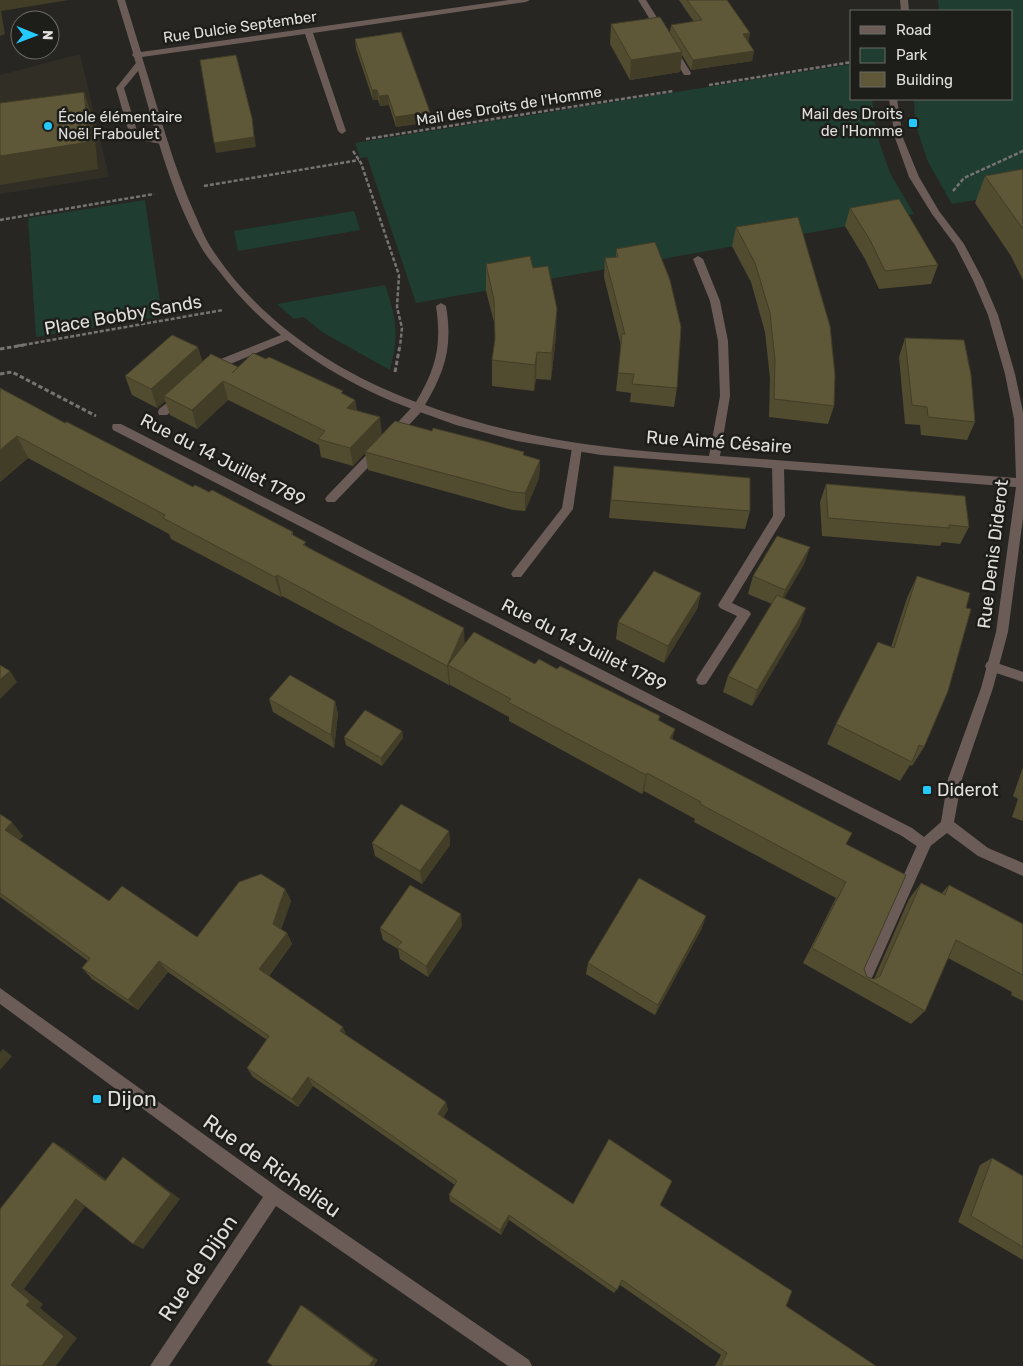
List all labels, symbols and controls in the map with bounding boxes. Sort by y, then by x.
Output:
street label: Rue Dulcie September [162,7,318,47]
north arrow [10,10,60,60]
legend [850,10,1013,100]
text: Road [896,21,932,39]
text: N [39,30,56,40]
text: Park [896,46,927,64]
text: Building [896,71,953,89]
street label: Mail des Droits de l'Homme [415,82,603,130]
place label: Mail des Droits de l'Homme [802,105,903,140]
place label: École élémentaire Noël Fraboulet [58,108,183,143]
marker: Mail des Droits de l'Homme [907,117,919,129]
marker: École élémentaire Noël Fraboulet [42,120,54,132]
street label: Place Bobby Sands [43,290,203,340]
street label: Rue du 14 Juillet 1789 [137,409,309,511]
street label: Rue Aimé Césaire [645,426,793,458]
street label: Rue Denis Diderot [973,478,1013,630]
street label: Rue du 14 Juillet 1789 [498,594,670,696]
place label: Diderot [937,779,999,801]
marker: Diderot [921,784,933,796]
place label: Dijon [107,1086,157,1111]
marker: Dijon [91,1093,103,1105]
street label: Rue de Richelieu [199,1109,346,1222]
street label: Rue de Dijon [153,1210,242,1325]

